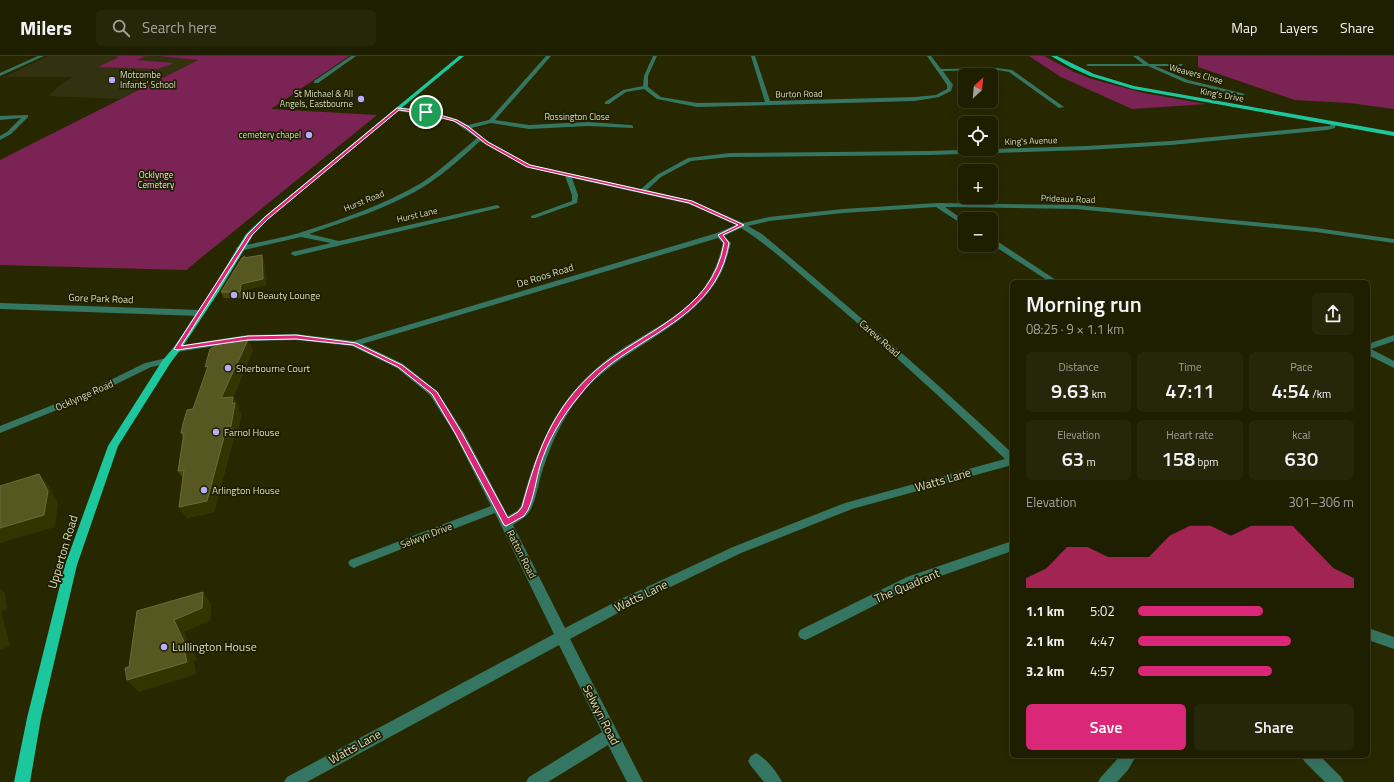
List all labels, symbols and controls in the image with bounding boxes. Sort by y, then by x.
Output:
search box [96,10,376,46]
text: Milers [20,13,72,42]
text: Search here [142,16,216,39]
icon: search [110,17,132,39]
text: Map [1231,17,1257,38]
text: Layers [1279,17,1318,38]
text: Share [1340,17,1374,38]
street label: Weavers Close [1168,60,1225,87]
place label: Motcombe Infants' School [120,68,176,91]
north arrow [958,68,998,108]
map controls [958,68,998,252]
marker: Motcombe Infants' School [107,75,117,85]
street label: King's Drive [1199,84,1245,105]
place label: St Michael & All Angels, Eastbourne [280,87,353,110]
street label: Burton Road [775,87,823,100]
marker: St Michael & All Angels, Eastbourne [356,94,366,104]
pin [409,95,443,129]
icon: arrive [415,101,437,123]
street label: Rossington Close [544,110,610,123]
button: locate [958,116,998,156]
place label: cemetery chapel [239,128,301,141]
marker: cemetery chapel [304,130,314,140]
street label: King's Avenue [1004,133,1058,148]
button: + [958,164,998,204]
park label: Ocklynge Cemetery [138,168,175,191]
street label: Hurst Road [342,186,386,215]
street label: Prideaux Road [1041,191,1096,206]
street label: Hurst Lane [395,203,439,226]
button: − [958,212,998,252]
street label: De Roos Road [515,260,575,291]
text: Morning run [1026,287,1142,321]
place label: NU Beauty Lounge [242,288,320,303]
street label: Gore Park Road [68,290,134,307]
marker: NU Beauty Lounge [229,290,239,300]
button: share [1312,293,1354,335]
street label: Carew Road [856,316,904,361]
text: 08:25 · 9 × 1.1 km [1026,319,1124,339]
text: Distance [1059,359,1099,375]
text: Time [1179,359,1201,375]
text: Pace [1290,359,1312,375]
place label: Sherbourne Court [236,361,311,376]
marker: Sherbourne Court [223,363,233,373]
text: 9.63 [1051,375,1089,406]
text: 47:11 [1165,375,1215,406]
text: 4:54 [1271,375,1310,406]
street label: Ocklynge Road [53,376,116,415]
text: km [1089,386,1106,402]
text: /km [1310,386,1331,402]
place label: Farnol House [224,425,280,440]
marker: Farnol House [211,427,221,437]
text: Elevation [1057,427,1100,443]
text: Heart rate [1166,427,1214,443]
text: kcal [1292,427,1310,443]
text: 63 [1062,443,1084,474]
text: 158 [1162,443,1195,474]
text: 630 [1285,443,1318,474]
text: m [1084,454,1096,470]
text: bpm [1195,454,1218,470]
street label: Watts Lane [913,462,973,497]
place label: Arlington House [212,483,280,498]
marker: Arlington House [199,485,209,495]
text: Elevation [1026,492,1077,512]
text: 301–306 m [1288,492,1354,512]
street label: Upperton Road [42,513,83,591]
street label: Selwyn Drive [398,519,454,552]
street label: Ratton Road [503,527,540,581]
street label: The Quadrant [871,563,943,608]
street label: Watts Lane [611,574,671,617]
text: 1.1 km [1026,601,1064,621]
text: 5:02 [1090,601,1115,621]
text: 2.1 km [1026,631,1064,651]
text: 4:47 [1090,631,1115,651]
place label: Lullington House [172,637,257,656]
marker: Lullington House [159,642,169,652]
text: 3.2 km [1026,661,1064,681]
text: 4:57 [1090,661,1115,681]
street label: Selwyn Road [578,681,625,748]
button: Save [1026,704,1186,750]
button: Share [1194,704,1354,750]
street label: Watts Lane [325,724,384,769]

